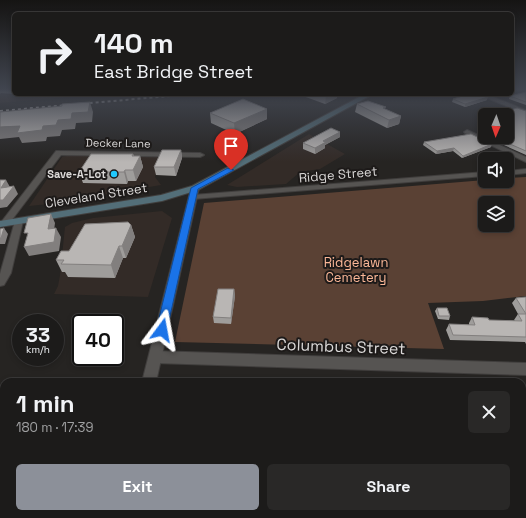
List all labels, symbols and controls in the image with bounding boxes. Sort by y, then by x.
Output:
text: 140 m [94,25,174,61]
icon: right [28,28,80,80]
text: East Bridge Street [94,60,253,83]
north arrow [478,108,514,144]
map controls [478,108,514,232]
pin [214,129,248,170]
street label: Decker Lane [85,135,151,151]
icon: arrive [220,135,242,157]
button: sound [478,152,514,188]
street label: Ridge Street [298,163,378,186]
place label: Save-A-Lot [47,167,106,181]
marker: Save-A-Lot [109,169,119,179]
street label: Cleveland Street [44,179,149,212]
button: layers [478,196,514,232]
park label: Ridgelawn Cemetery [324,254,388,286]
position arrow [141,309,183,351]
speed limit sign: 40 [72,314,124,366]
text: 33 [26,322,50,348]
street label: Columbus Street [276,334,406,359]
text: km/h [26,343,50,356]
text: 1 min [16,388,75,419]
button: close [468,391,510,433]
text: 180 m · 17:39 [16,419,93,436]
button: Exit [16,464,259,510]
button: Share [267,464,510,510]

